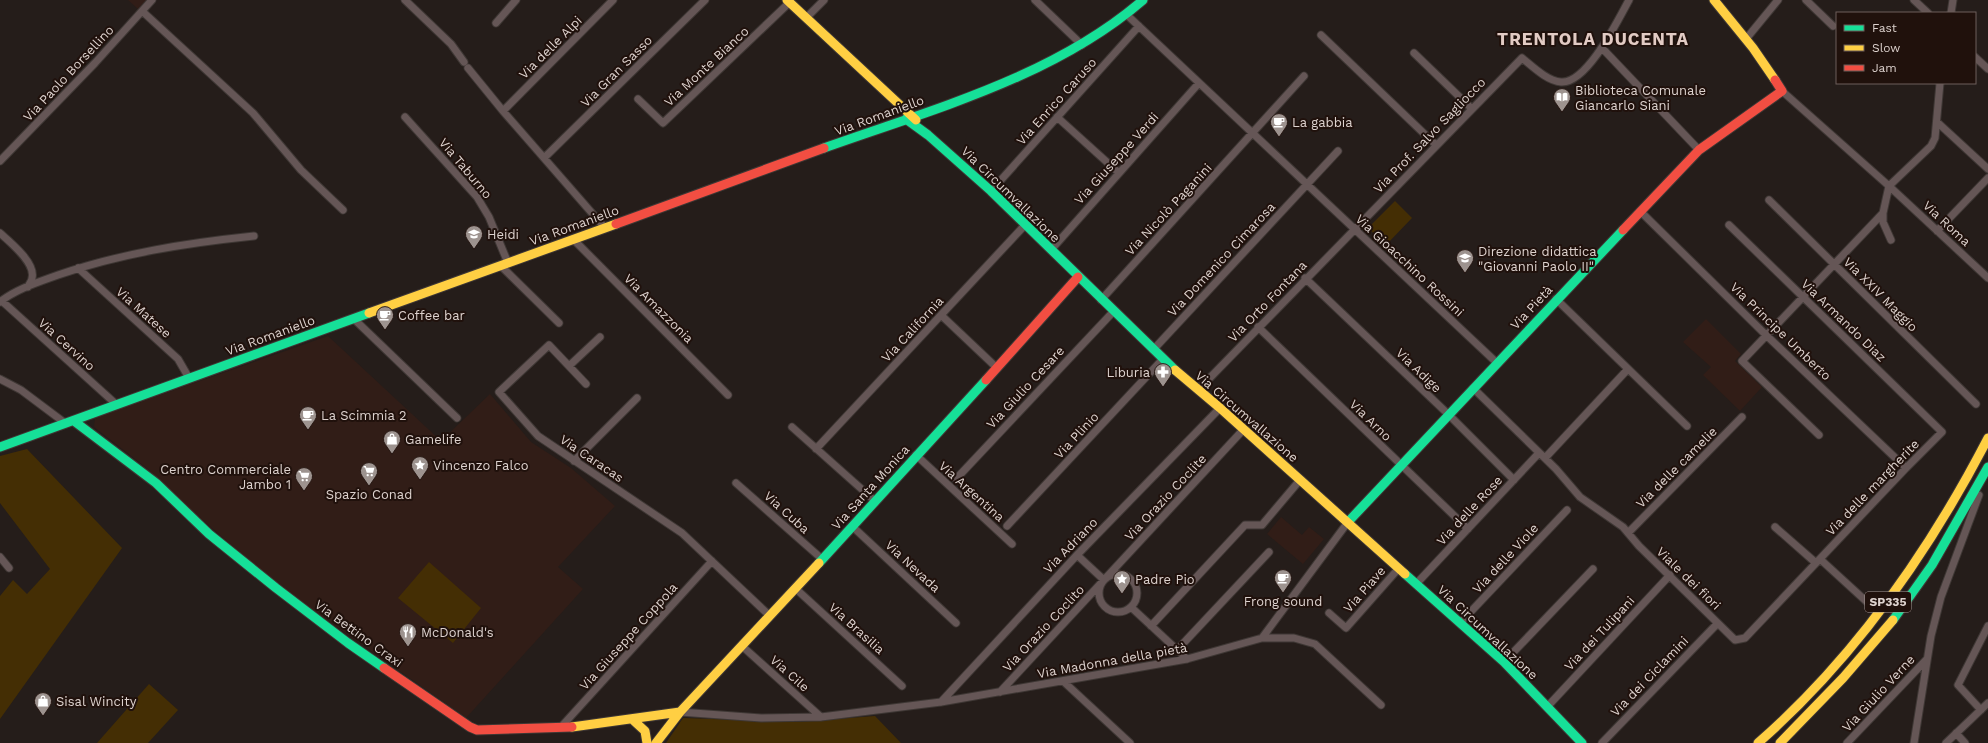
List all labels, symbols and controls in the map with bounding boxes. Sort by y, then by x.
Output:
legend [1836,12,1976,84]
street label: Via delle Alpi [516,13,585,82]
text: Fast [1872,21,1897,35]
street label: Via Paolo Borsellino [20,22,117,124]
street label: Via Monte Bianco [661,23,752,109]
district label: TRENTOLA DUCENTA [1497,29,1689,49]
street label: Via Gran Sasso [578,32,655,110]
text: Slow [1872,41,1900,55]
street label: Via Enrico Caruso [1013,54,1100,148]
text: Jam [1872,61,1897,75]
street label: Via Prof. Salvo Sagliocco [1370,74,1489,196]
place label: Biblioteca Comunale Giancarlo Siani [1575,83,1706,113]
library icon: Biblioteca Comunale Giancarlo Siani [1552,87,1572,112]
street label: Via Romaniello [832,92,926,139]
street label: Via Giuseppe Verdi [1071,109,1162,207]
cafe icon: La gabbia [1269,112,1289,137]
place label: La gabbia [1292,115,1353,130]
street label: Via Taburno [436,135,495,202]
street label: Via Circumvallazione [958,143,1063,245]
street label: Via Nicolò Paganini [1122,160,1215,258]
street label: Via Roma [1920,198,1974,250]
street label: Via Domenico Cimarosa [1164,199,1279,320]
street label: Via Romaniello [527,202,621,249]
street label: Via Gioacchino Rossini [1352,211,1467,319]
school or university icon: Heidi [464,224,484,249]
place label: Heidi [487,227,519,242]
place label: Direzione didattica "Giovanni Paolo II" [1478,244,1597,274]
school or university icon: Direzione didattica "Giovanni Paolo II" [1455,248,1475,273]
street label: Via XXIV Maggio [1840,254,1921,335]
street label: Via Orto Fontana [1225,257,1310,345]
street label: Via Amazzonia [621,271,697,347]
street label: Via Armando Diaz [1798,276,1889,365]
street label: Via Principe Umberto [1727,279,1834,384]
street label: Via Pietà [1507,282,1556,333]
street label: Via Matese [113,284,174,341]
street label: Via California [878,293,947,365]
cafe icon: Coffee bar [375,305,395,330]
place label: Coffee bar [398,308,465,323]
street label: Via Romaniello [223,312,317,359]
street label: Via Cervino [35,315,98,374]
street label: Via Giulio Cesare [983,343,1067,432]
street label: Via Adige [1393,345,1444,396]
pharmacy icon: Liburia [1153,362,1173,387]
place label: Liburia [1106,365,1151,380]
street label: Via Circumvallazione [1192,368,1301,465]
street label: Via Arno [1347,397,1395,444]
cafe icon: La Scimmia 2 [298,405,318,430]
place label: La Scimmia 2 [321,408,407,423]
street label: Via Plinio [1051,409,1102,462]
street label: Via delle camelie [1633,424,1720,511]
shop icon: Gamelife [382,429,402,454]
place label: Gamelife [405,432,462,447]
street label: Via Caracas [557,432,627,485]
street label: Via delle margherite [1823,436,1922,539]
street label: Via Santa Monica [828,441,913,533]
street label: Via Orazio Coclite [1122,451,1209,544]
place icon: Vincenzo Falco [410,455,430,480]
place label: Vincenzo Falco [433,458,529,473]
street label: Via Argentina [936,458,1008,525]
supermarket icon: Spazio Conad [359,461,379,486]
place label: Centro Commerciale Jambo 1 [160,462,291,492]
supermarket icon: Centro Commerciale Jambo 1 [294,466,314,491]
street label: Via delle Rose [1433,472,1505,548]
place label: Spazio Conad [326,487,412,502]
street label: Via Cuba [761,488,813,537]
street label: Via Adriano [1040,514,1101,576]
street label: Via delle Viole [1469,520,1541,596]
street label: Via Nevada [882,537,944,596]
street label: Viale dei fiori [1653,544,1724,613]
street label: Via Piave [1340,563,1388,615]
cafe icon: Frong sound [1273,568,1293,593]
place icon: Padre Pio [1112,569,1132,594]
place label: Padre Pio [1135,572,1195,587]
street label: Via Giuseppe Coppola [576,579,681,693]
street label: Via Orazio Coclito [999,582,1087,675]
street label: Via Circumvallazione [1434,582,1541,683]
road number: SP335 [1865,592,1911,612]
street label: Via dei Tulipani [1561,593,1638,674]
place label: Frong sound [1244,594,1322,609]
street label: Via Bettino Craxi [312,597,405,670]
street label: Via Brasilia [826,600,888,658]
restaurant icon: McDonald's [398,622,418,647]
place label: McDonald's [421,625,494,640]
street label: Via dei Ciclamini [1607,633,1691,719]
street label: Via Madonna della pietà [1036,640,1189,681]
street label: Via Cile [767,652,812,695]
street label: Via Giulio Verne [1839,652,1918,735]
shop icon: Sisal Wincity [33,691,53,716]
place label: Sisal Wincity [56,694,137,709]

